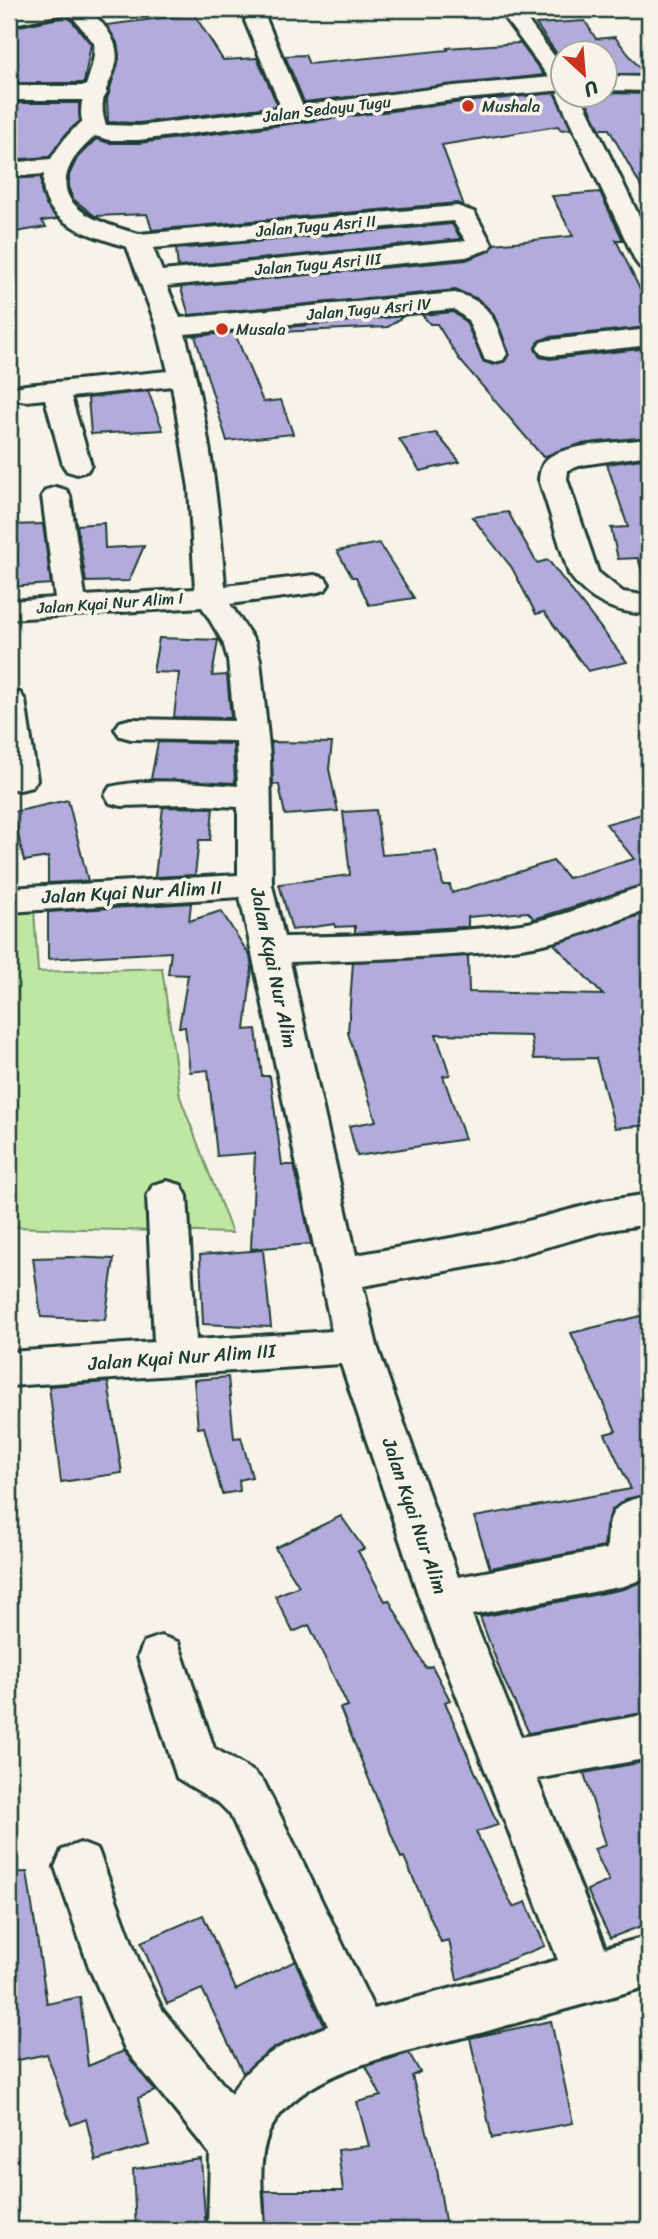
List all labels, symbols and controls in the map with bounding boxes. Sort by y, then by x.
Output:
north arrow [550,38,620,108]
text: U [577,71,604,107]
street label: Jalan Sedayu Tugu [260,87,393,131]
place label: Mushala [482,92,540,121]
marker: Mushala [460,98,476,114]
street label: Jalan Tugu Asri II [254,206,377,246]
street label: Jalan Tugu Asri III [253,244,384,284]
street label: Jalan Tugu Asri IV [305,289,433,329]
place label: Musala [236,315,286,344]
marker: Musala [214,321,230,337]
street label: Jalan Kyai Nur Alim I [35,583,184,623]
street label: Jalan Kyai Nur Alim II [40,871,223,913]
street label: Jalan Kyai Nur Alim [241,884,307,1051]
street label: Jalan Kyai Nur Alim III [86,1334,278,1380]
street label: Jalan Kyai Nur Alim [372,1432,457,1599]

